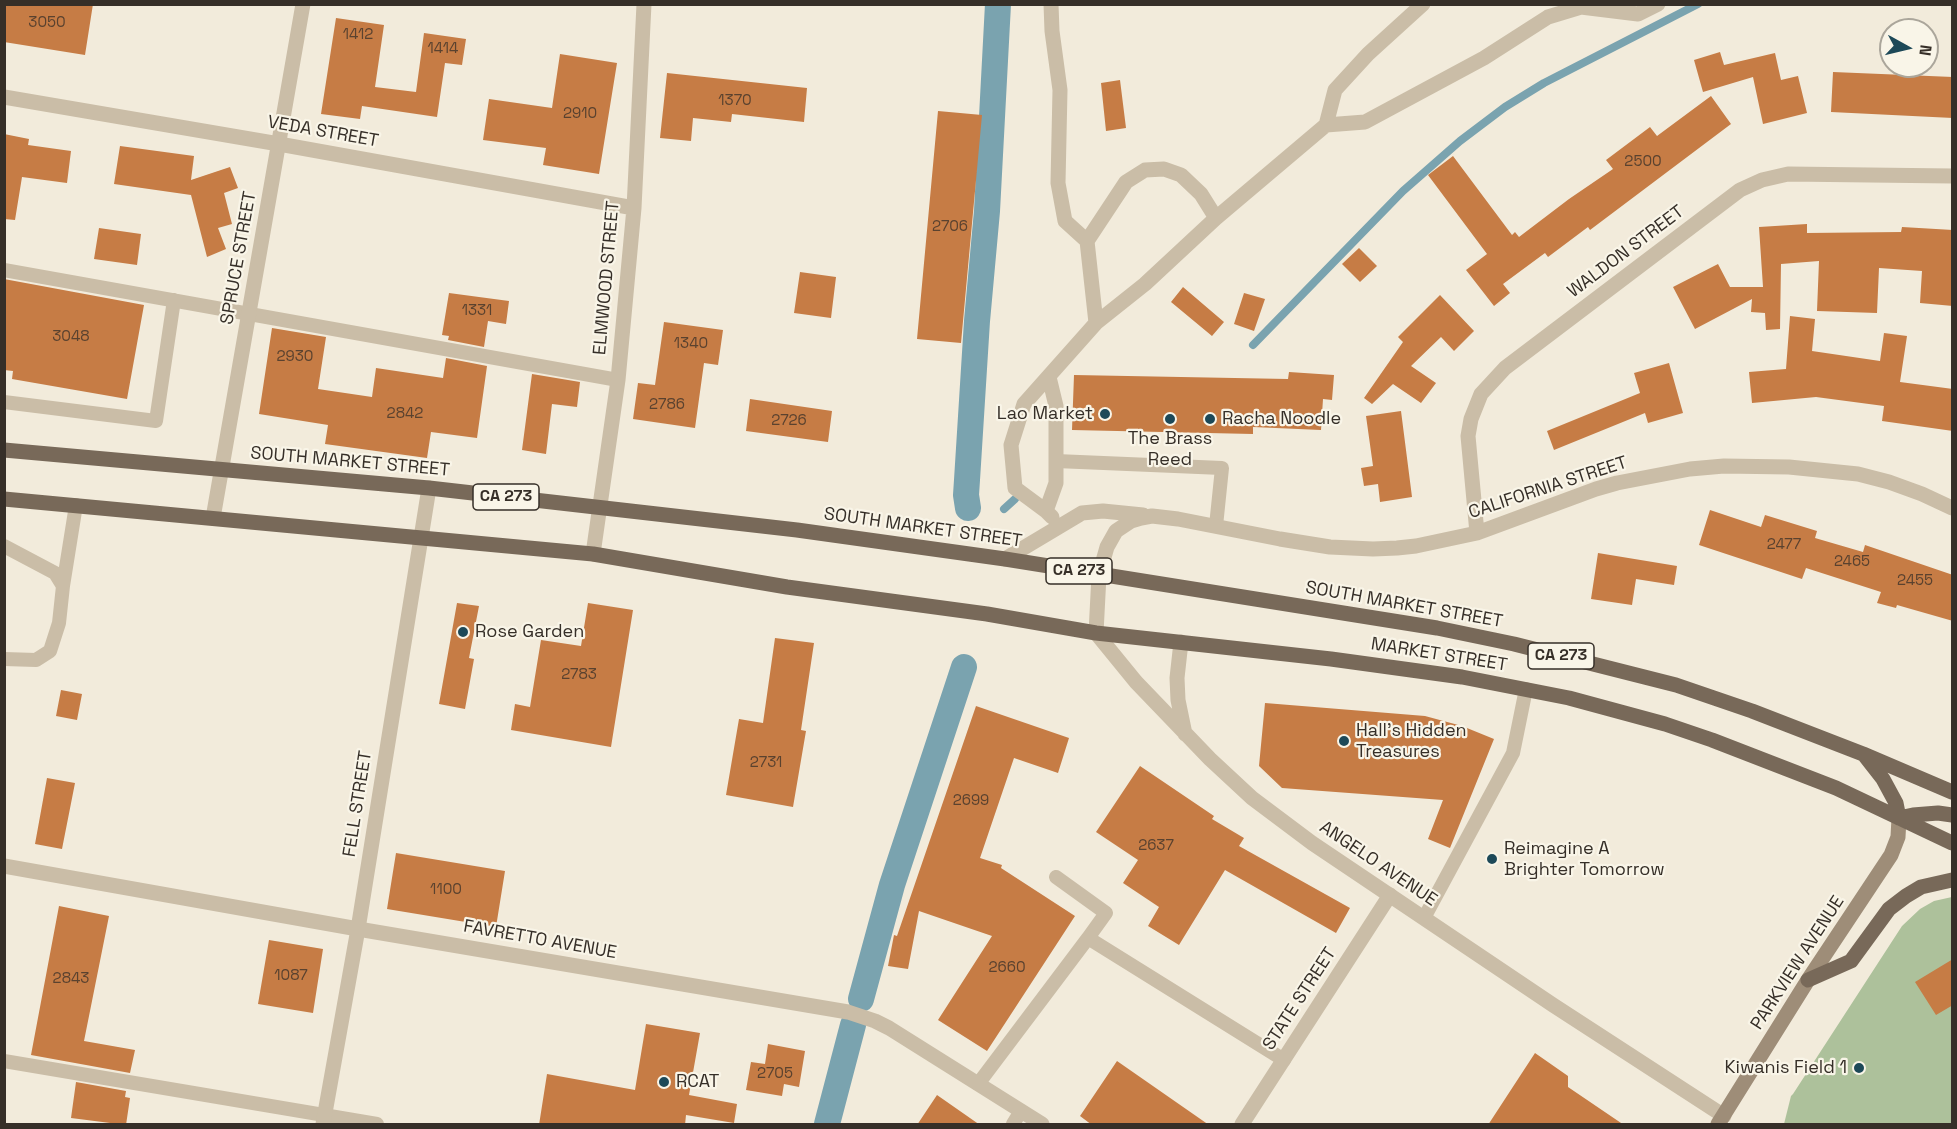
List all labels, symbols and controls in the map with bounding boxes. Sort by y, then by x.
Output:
house number: 3050 [28,14,66,32]
north arrow [1879,18,1939,78]
house number: 1412 [343,26,373,44]
house number: 1414 [428,40,458,58]
text: N [1914,44,1936,57]
house number: 1370 [718,92,752,110]
house number: 2910 [563,105,597,123]
street label: VEDA STREET [266,112,380,152]
house number: 2500 [1624,153,1662,171]
street label: SPRUCE STREET [217,190,261,326]
street label: ELMWOOD STREET [590,200,624,356]
street label: WALDON STREET [1563,201,1689,303]
house number: 2706 [932,218,968,236]
house number: 1331 [462,302,492,320]
house number: 3048 [52,328,90,346]
house number: 1340 [674,335,708,353]
house number: 2930 [277,348,313,366]
house number: 2786 [649,396,685,414]
place label: Lao Market [997,403,1093,425]
house number: 2842 [387,405,423,423]
marker: Lao Market [1098,407,1112,421]
place label: Racha Noodle [1222,408,1341,430]
house number: 2726 [771,412,807,430]
marker: The Brass Reed [1163,412,1177,426]
marker: Racha Noodle [1203,412,1217,426]
place label: The Brass Reed [1128,428,1212,470]
street label: SOUTH MARKET STREET [249,443,451,481]
street label: CALIFORNIA STREET [1466,452,1630,524]
road number: CA 273 [473,484,539,510]
street label: SOUTH MARKET STREET [822,503,1024,553]
house number: 2477 [1767,536,1801,554]
house number: 2465 [1834,553,1870,571]
road number: CA 273 [1046,558,1112,584]
house number: 2455 [1897,572,1933,590]
street label: SOUTH MARKET STREET [1304,577,1504,633]
place label: Rose Garden [475,621,584,643]
marker: Rose Garden [456,625,470,639]
street label: MARKET STREET [1369,634,1509,676]
road number: CA 273 [1528,643,1594,669]
house number: 2783 [561,666,597,684]
place label: Hall’s Hidden Treasures [1356,720,1467,762]
marker: Hall’s Hidden Treasures [1337,734,1351,748]
street label: FELL STREET [339,749,377,859]
house number: 2731 [750,754,782,772]
house number: 2699 [953,792,989,810]
street label: ANGELO AVENUE [1315,817,1441,911]
house number: 2637 [1138,837,1174,855]
place label: Reimagine A Brighter Tomorrow [1504,838,1665,880]
marker: Reimagine A Brighter Tomorrow [1485,852,1499,866]
house number: 1100 [430,881,462,899]
street label: PARKVIEW AVENUE [1747,892,1849,1034]
street label: FAVRETTO AVENUE [462,916,618,964]
street label: STATE STREET [1259,943,1341,1055]
house number: 2660 [988,959,1026,977]
house number: 1087 [274,967,308,985]
house number: 2843 [53,970,89,988]
place label: Kiwanis Field 1 [1725,1057,1847,1079]
marker: Kiwanis Field 1 [1852,1061,1866,1075]
house number: 2705 [757,1065,793,1083]
place label: RCAT [676,1071,719,1093]
marker: RCAT [657,1075,671,1089]

